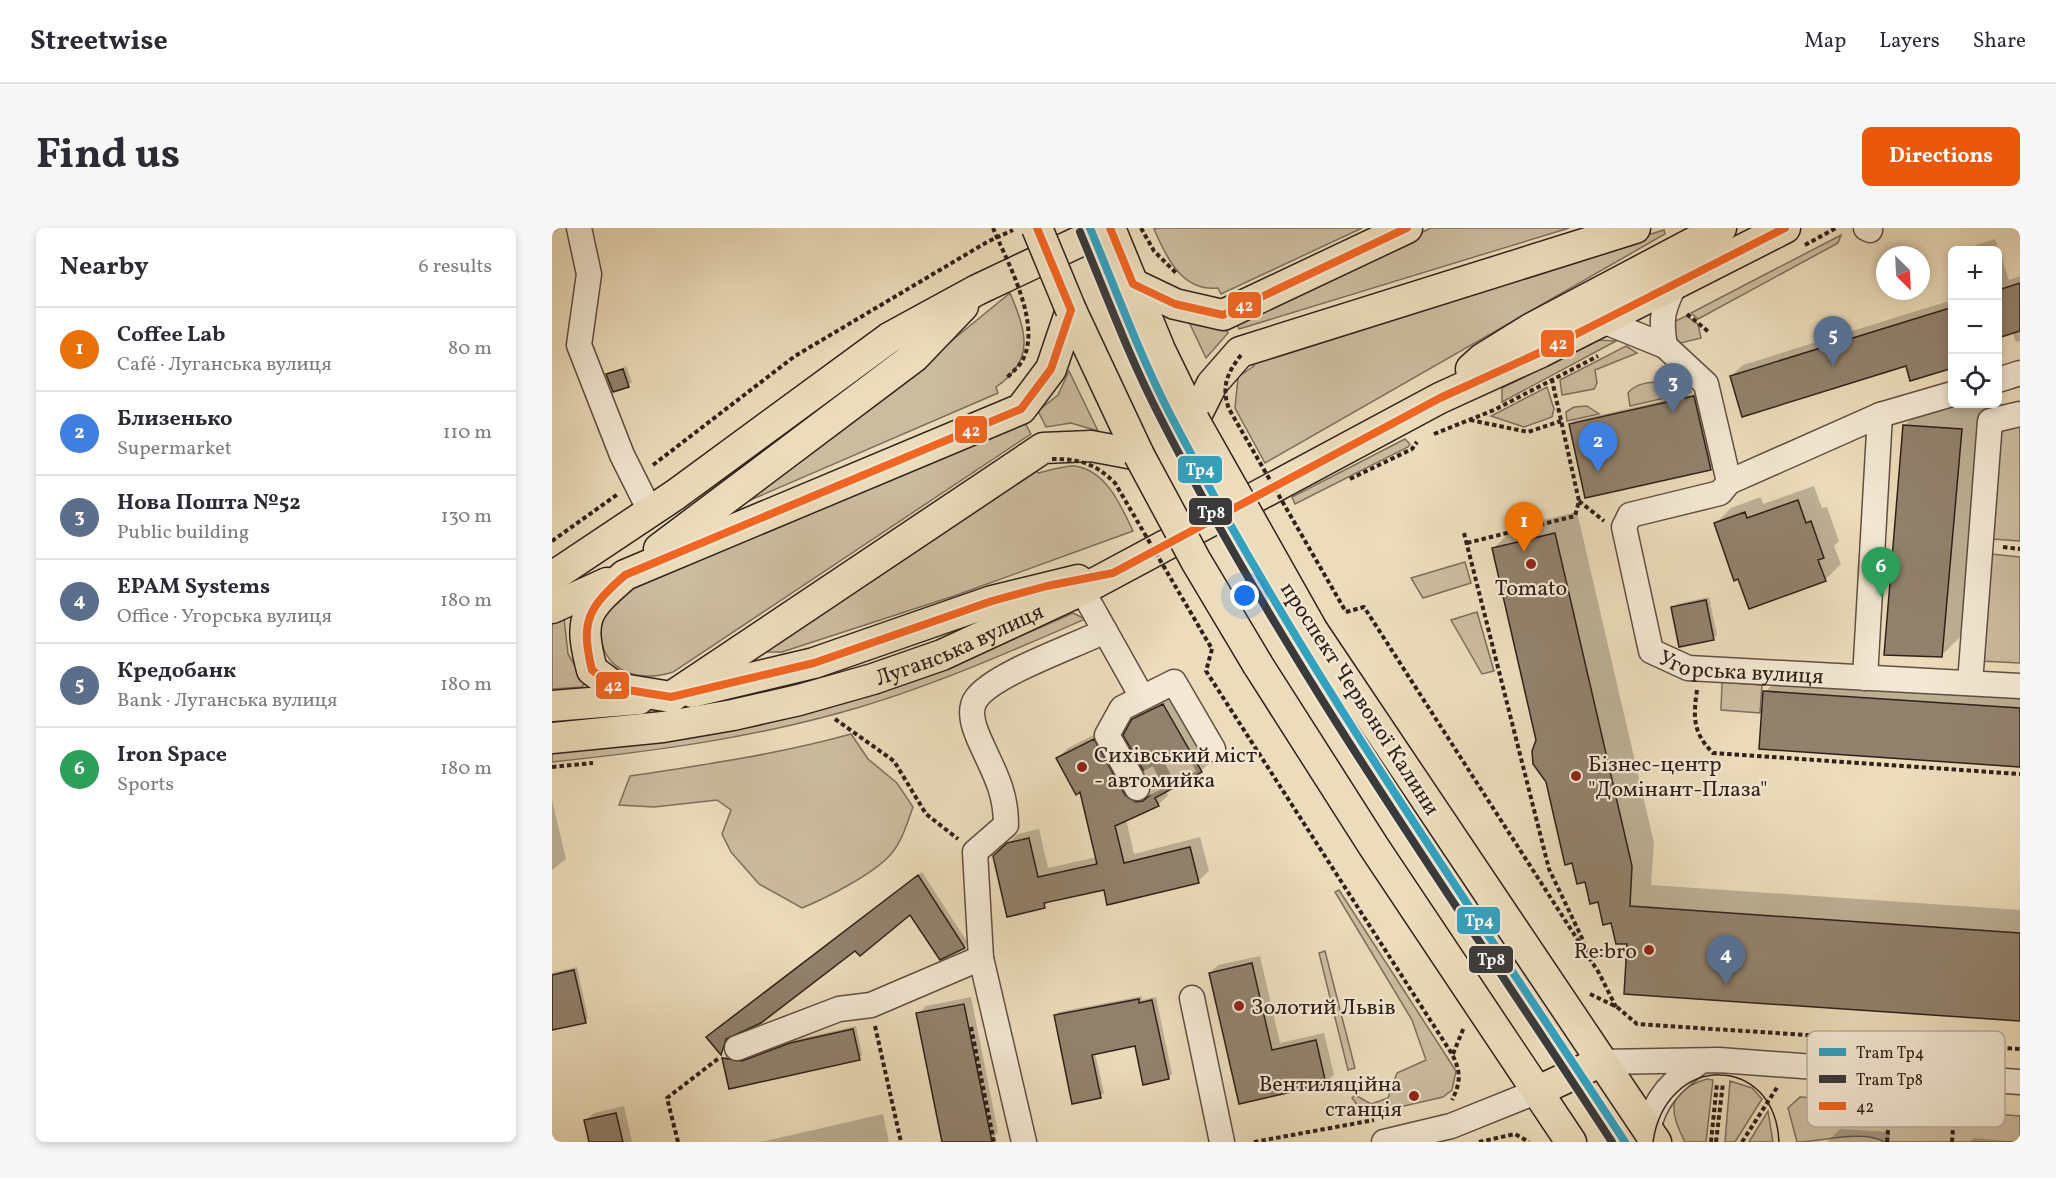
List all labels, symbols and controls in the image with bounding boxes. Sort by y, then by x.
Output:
text: Streetwise [30,22,168,61]
text: Map [1804,27,1846,56]
text: Layers [1879,27,1940,56]
text: Share [1973,27,2026,56]
text: Find us [36,127,180,186]
button: Directions [1862,127,2020,186]
north arrow [1876,246,1930,300]
map controls [1948,246,2002,408]
button: + [1948,246,2002,300]
text: Nearby [60,249,149,285]
text: 6 results [419,253,492,281]
line badge: 42 [1227,291,1262,319]
text: 42 [1235,296,1253,318]
button: − [1948,300,2002,354]
pin: 5 [1814,316,1852,366]
text: Coffee Lab [117,320,225,351]
line badge: 42 [1540,329,1575,358]
text: 42 [1549,334,1567,356]
text: 1 [75,335,84,363]
text: 80 m [448,335,492,363]
text: Café · Луганська вулиця [117,351,332,379]
button: locate [1948,354,2002,408]
pin: 3 [1654,364,1692,413]
text: Близенько [117,404,233,435]
line badge: 42 [954,415,988,444]
text: 2 [74,419,85,447]
text: 110 m [443,419,492,447]
text: 42 [962,421,980,443]
pin: 2 [1578,422,1618,472]
text: Supermarket [117,435,232,463]
line badge: Тр4 [1177,455,1223,484]
text: Тр4 [1185,460,1215,482]
text: Нова Пошта №52 [117,488,301,519]
line badge: Тр8 [1188,497,1233,526]
pin: 1 [1504,502,1544,552]
text: 3 [74,503,85,531]
text: 130 m [441,503,492,531]
text: Тр8 [1197,503,1225,525]
text: Public building [117,519,249,547]
pin: 6 [1862,548,1900,597]
marker: Tomato [1524,557,1538,571]
text: EPAM Systems [117,572,270,603]
place label: Tomato [1495,574,1567,605]
street label: проспект Червоної Калини [1272,577,1446,822]
your location [1230,581,1259,610]
text: 4 [73,587,86,615]
text: 180 m [440,587,492,615]
street label: Луганська вулиця [871,597,1049,695]
text: Office · Угорська вулиця [117,603,332,631]
street label: Угорська вулиця [1653,643,1824,693]
text: Кредобанк [117,656,236,687]
text: 5 [75,671,84,699]
text: 180 m [440,671,492,699]
line badge: 42 [595,671,630,700]
text: 42 [604,676,622,698]
text: Bank · Луганська вулиця [117,687,338,715]
text: Iron Space [117,740,227,771]
place label: Сихівський міст - автомийка [1094,741,1257,797]
place label: Бізнес-центр "Домінант-Плаза" [1588,750,1768,806]
text: 6 [74,755,85,783]
text: 180 m [440,755,492,783]
marker: Сихівський міст - автомийка [1075,760,1089,774]
marker: Бізнес-центр "Домінант-Плаза" [1569,769,1583,783]
text: Sports [117,771,174,799]
line badge: Тр4 [1456,906,1501,935]
text: Тр4 [1464,911,1494,933]
pin: 4 [1706,936,1746,985]
place label: Re:bro [1574,937,1637,968]
marker: Re:bro [1642,943,1656,957]
line badge: Тр8 [1468,945,1514,974]
text: Тр8 [1477,950,1505,972]
place label: Золотий Львів [1251,993,1396,1024]
marker: Золотий Львів [1232,999,1246,1013]
legend [1807,1031,2005,1127]
text: Tram Тр4 [1856,1043,1924,1065]
place label: Вентиляційна станція [1259,1070,1402,1126]
text: Tram Тр8 [1856,1070,1923,1092]
marker: Вентиляційна станція [1407,1089,1421,1103]
text: 42 [1856,1097,1874,1119]

